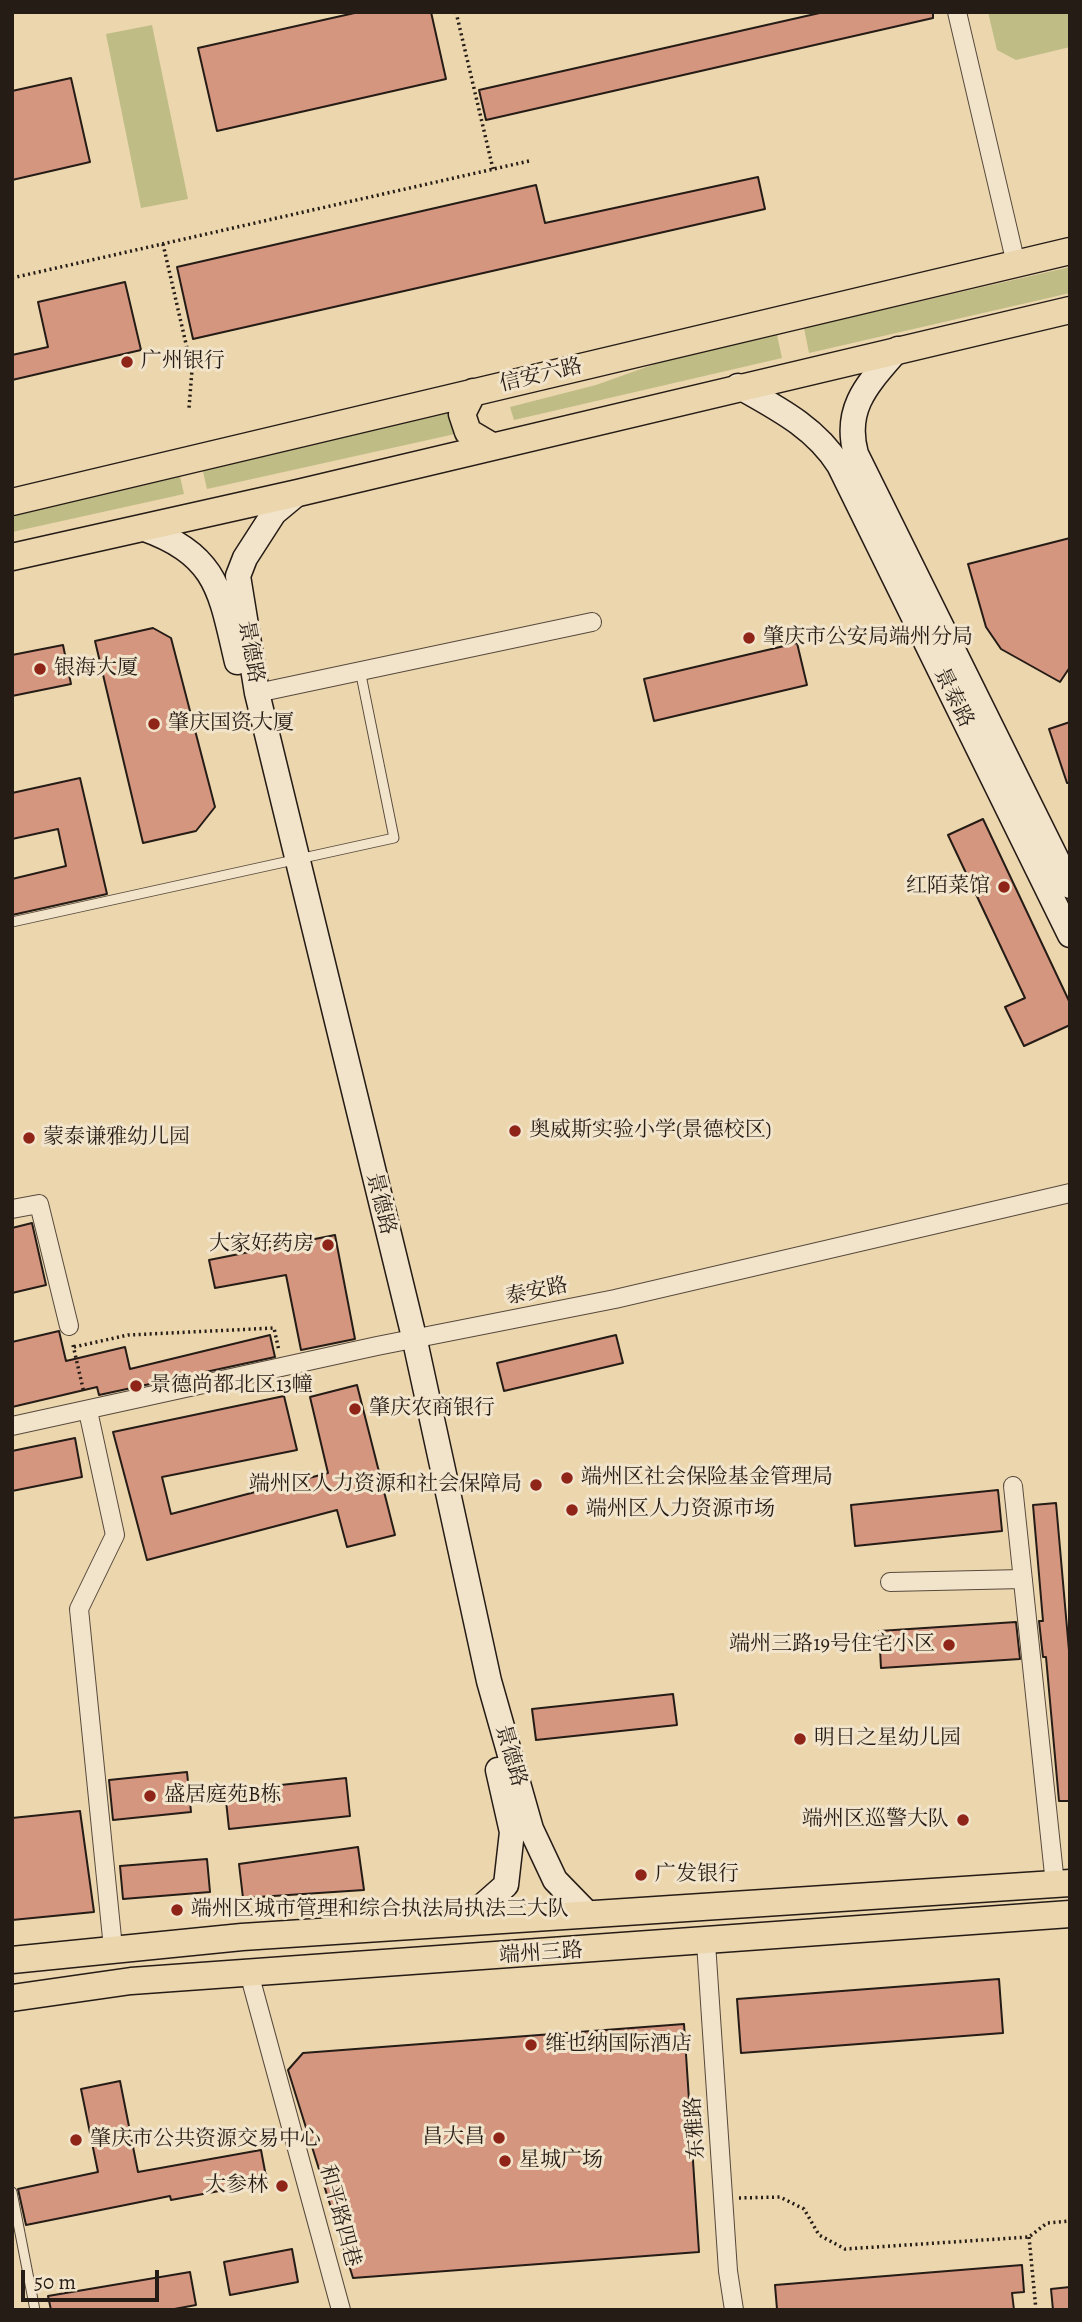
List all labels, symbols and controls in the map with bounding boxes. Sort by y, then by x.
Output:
place label: 广州银行 [141,349,225,375]
marker: 广州银行 [119,354,135,370]
street label: 信安六路 [497,354,585,398]
street label: 景德路 [232,619,268,685]
place label: 肇庆市公安局端州分局 [763,625,973,651]
marker: 肇庆市公安局端州分局 [741,630,757,646]
place label: 银海大厦 [54,656,138,682]
marker: 银海大厦 [32,661,48,677]
street label: 景泰路 [928,664,978,732]
place label: 肇庆国资大厦 [168,711,294,737]
marker: 肇庆国资大厦 [146,716,162,732]
place label: 红陌菜馆 [906,874,990,900]
marker: 红陌菜馆 [996,879,1012,895]
place label: 奥威斯实验小学(景德校区) [529,1118,772,1144]
marker: 奥威斯实验小学(景德校区) [507,1123,523,1139]
place label: 蒙泰谦雅幼儿园 [43,1125,190,1151]
marker: 蒙泰谦雅幼儿园 [21,1130,37,1146]
street label: 景德路 [360,1170,400,1238]
place label: 大家好药房 [209,1232,314,1258]
marker: 大家好药房 [320,1237,336,1253]
street label: 泰安路 [504,1273,570,1311]
place label: 景德尚都北区13幢 [150,1373,313,1399]
marker: 景德尚都北区13幢 [128,1378,144,1394]
place label: 肇庆农商银行 [369,1396,495,1422]
marker: 肇庆农商银行 [347,1401,363,1417]
place label: 端州区社会保险基金管理局 [581,1465,833,1491]
marker: 端州区社会保险基金管理局 [559,1470,575,1486]
place label: 端州区人力资源和社会保障局 [249,1472,522,1498]
marker: 端州区人力资源和社会保障局 [528,1477,544,1493]
place label: 端州区人力资源市场 [586,1497,775,1523]
marker: 端州区人力资源市场 [564,1502,580,1518]
place label: 端州三路19号住宅小区 [729,1632,935,1658]
marker: 端州三路19号住宅小区 [941,1637,957,1653]
street label: 景德路 [489,1722,531,1790]
place label: 明日之星幼儿园 [814,1726,961,1752]
marker: 明日之星幼儿园 [792,1731,808,1747]
place label: 盛居庭苑B栋 [164,1783,282,1809]
marker: 盛居庭苑B栋 [142,1788,158,1804]
place label: 端州区巡警大队 [802,1807,949,1833]
marker: 端州区巡警大队 [955,1812,971,1828]
place label: 广发银行 [655,1862,739,1888]
marker: 广发银行 [633,1867,649,1883]
place label: 端州区城市管理和综合执法局执法三大队 [191,1897,569,1923]
marker: 端州区城市管理和综合执法局执法三大队 [169,1902,185,1918]
street label: 端州三路 [498,1939,584,1969]
place label: 维也纳国际酒店 [545,2032,692,2058]
marker: 维也纳国际酒店 [523,2037,539,2053]
street label: 东雅路 [681,2096,711,2160]
place label: 昌大昌 [422,2125,485,2151]
place label: 肇庆市公共资源交易中心 [90,2127,321,2153]
marker: 昌大昌 [491,2130,507,2146]
marker: 肇庆市公共资源交易中心 [68,2132,84,2148]
place label: 星城广场 [519,2148,603,2174]
marker: 星城广场 [497,2153,513,2169]
street label: 和平路四巷 [313,2162,365,2270]
place label: 大参林 [205,2173,268,2199]
marker: 大参林 [274,2178,290,2194]
scale bar [24,2256,163,2300]
text: 50 m [34,2268,76,2296]

